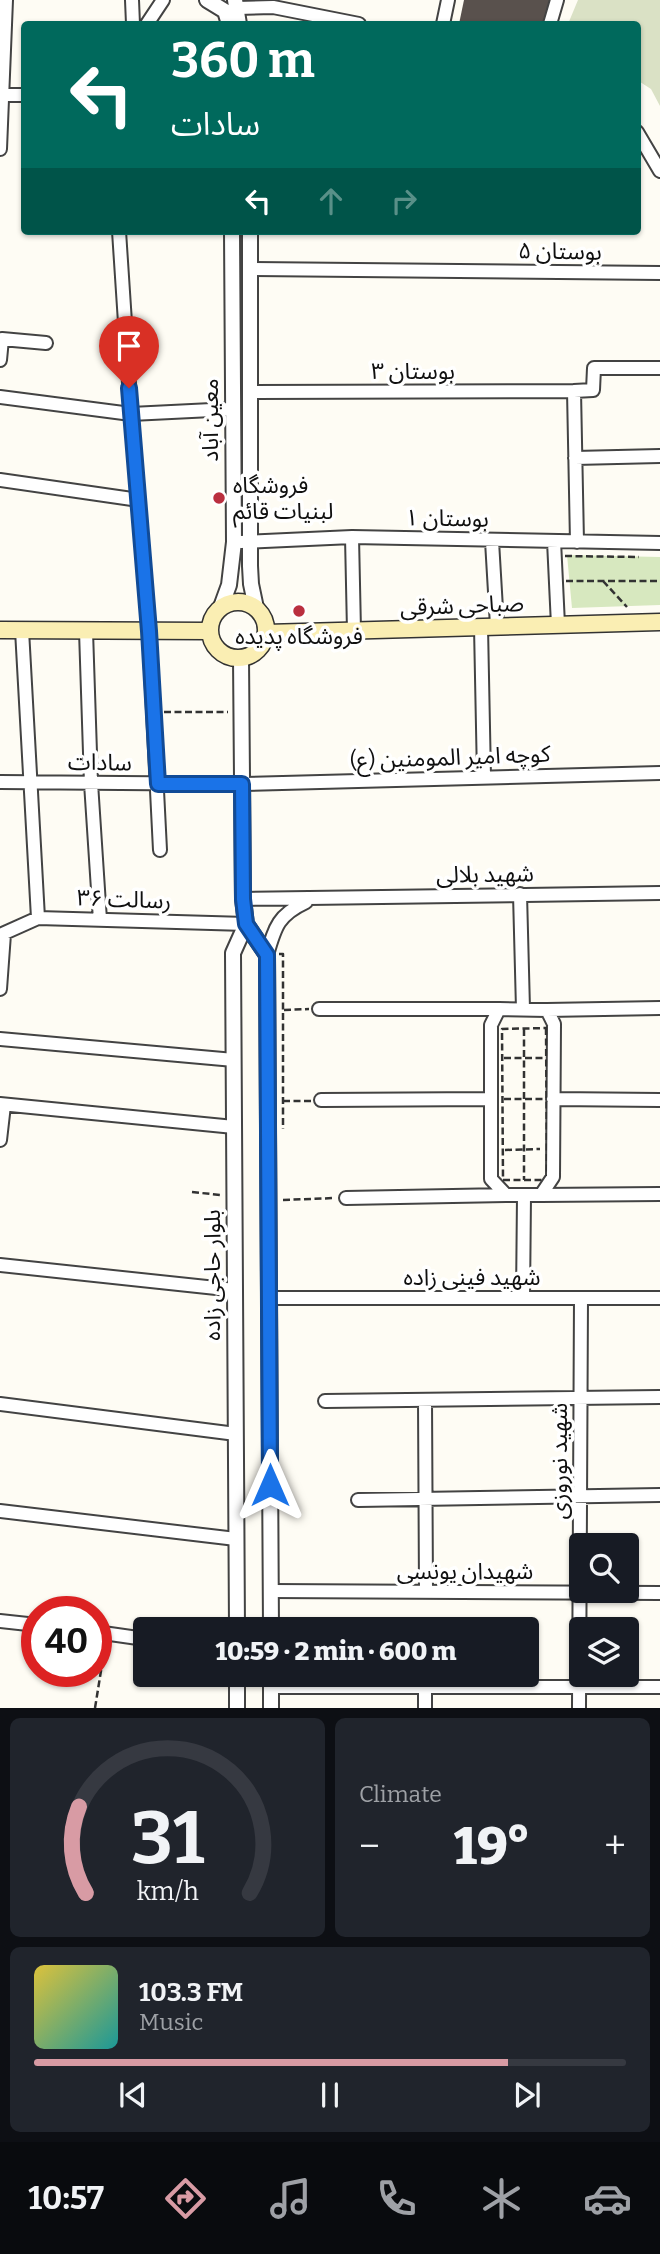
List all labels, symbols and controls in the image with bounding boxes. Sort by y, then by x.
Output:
text: 360 m [171,31,315,90]
icon: left [56,49,147,140]
text: سادات [171,105,260,143]
icon: left [239,182,277,220]
icon: ahead [312,182,350,220]
icon: right [385,182,423,220]
street label: بوستان ۵ [518,236,602,266]
pin [99,316,159,388]
icon: arrive [110,327,148,365]
street label: بوستان ۳ [371,357,455,385]
street label: معین آباد [196,378,224,462]
place label: فروشگاه لبنیات قائم [233,471,334,528]
marker: فروشگاه لبنیات قائم [211,490,227,506]
street label: بوستان ۱ [405,503,489,533]
street label: صباحی شرقی [400,589,524,621]
marker: فروشگاه پدیده [291,603,307,619]
place label: فروشگاه پدیده [235,622,363,651]
street label: کوچه امیر المومنین (ع) [349,739,551,777]
street label: سادات [68,747,132,777]
street label: شهید بلالی [436,859,534,889]
street label: رسالت ۳۶ [76,883,172,915]
street label: بلوار حاجی زاده [198,1209,226,1341]
street label: شهید فینی زاده [403,1263,541,1291]
street label: شهید نوروزی [545,1403,573,1519]
position arrow [233,1448,307,1522]
map controls [569,1533,639,1687]
button: search [569,1533,639,1603]
street label: شهیدان یونسی [397,1557,533,1585]
speed limit sign: 40 [21,1596,112,1687]
button: layers [569,1617,639,1687]
text: 10:59 · 2 min · 600 m [215,1636,457,1667]
text: Climate [359,1780,442,1808]
text: 31 [131,1796,205,1883]
text: 19° [454,1815,530,1878]
text: − [359,1823,380,1869]
text: + [604,1823,626,1869]
text: km/h [137,1877,199,1907]
text: 103.3 FM [139,1977,243,2008]
text: Music [139,2008,203,2036]
icon: previous [114,2076,152,2114]
icon: pause [311,2076,349,2114]
icon: next [508,2076,546,2114]
icon: directions [161,2174,210,2223]
icon: music [266,2174,315,2223]
icon: phone [372,2174,421,2223]
icon: climate [477,2174,526,2223]
icon: car [583,2174,632,2223]
text: 10:57 [28,2179,104,2217]

